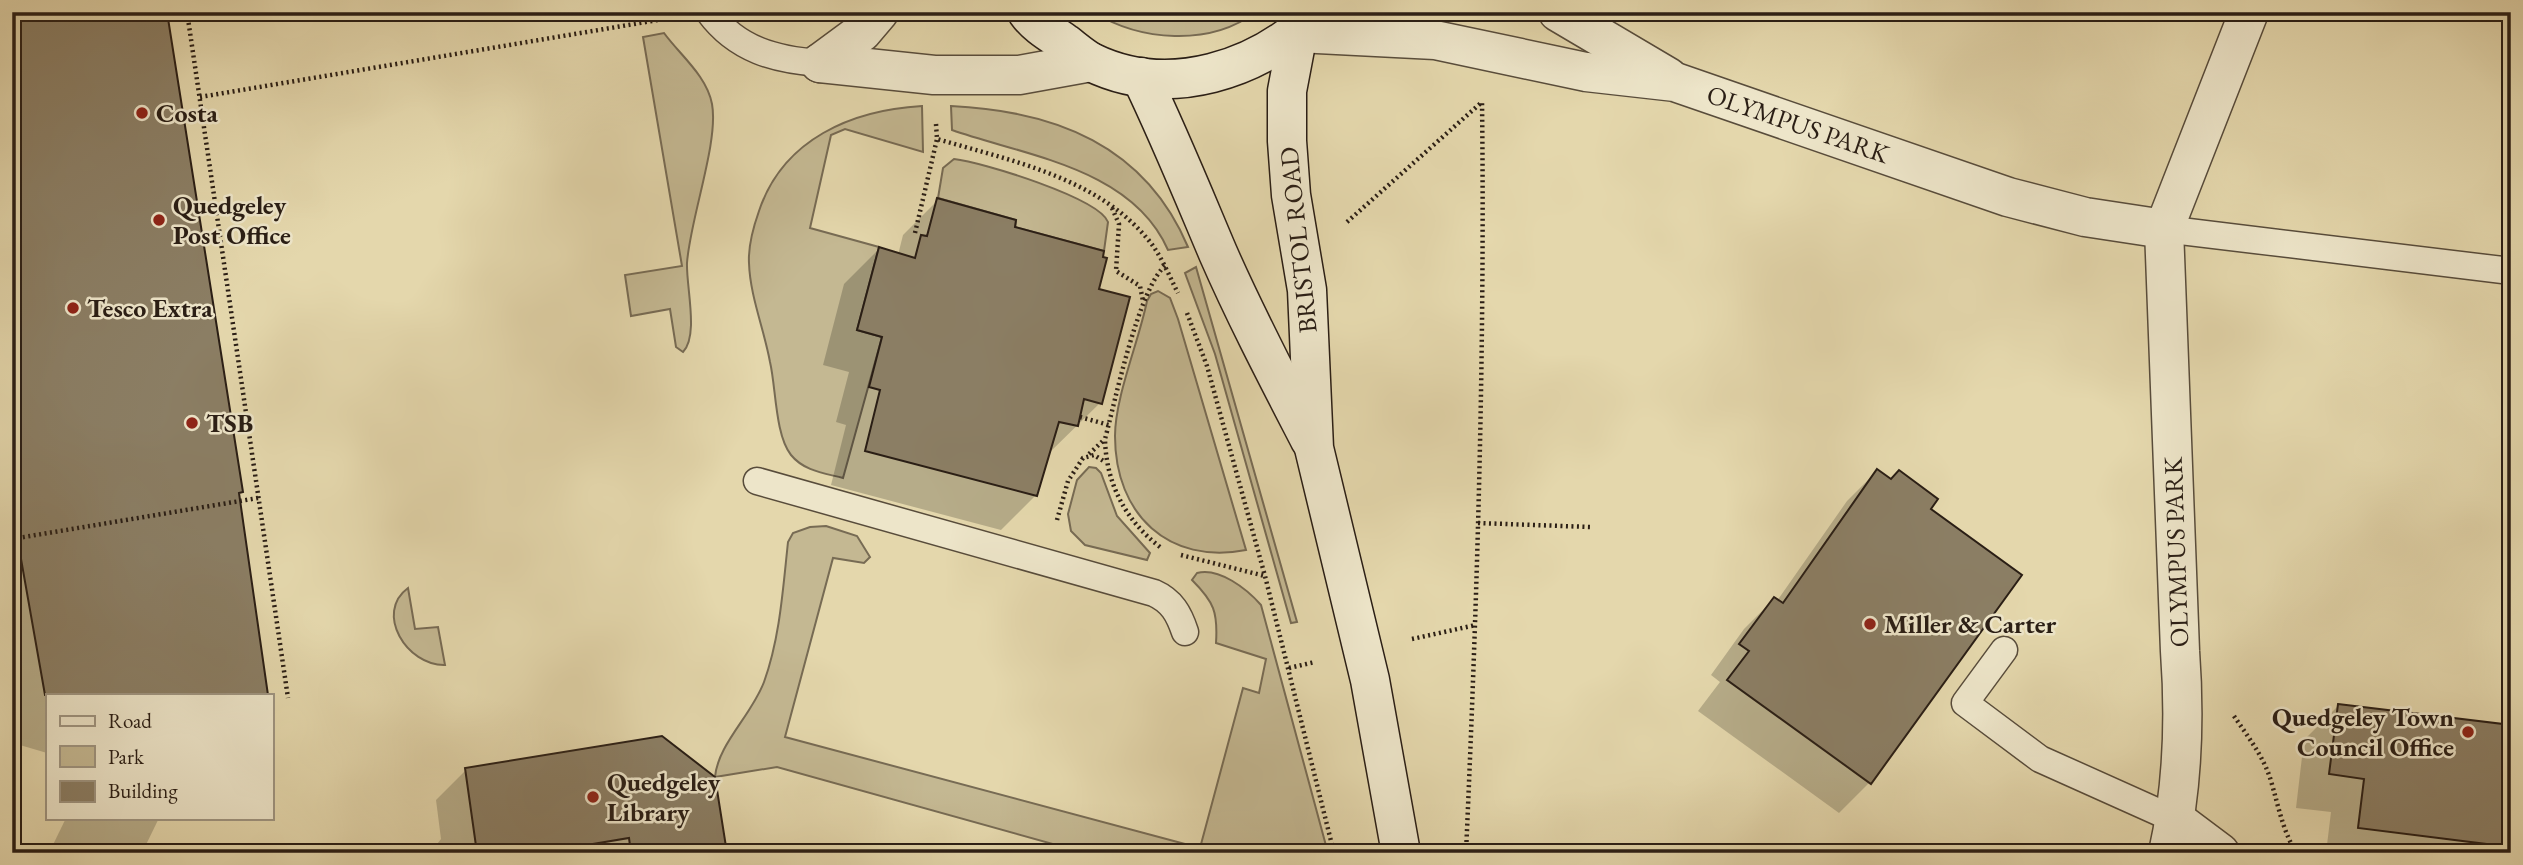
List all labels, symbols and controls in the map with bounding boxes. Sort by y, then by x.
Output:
street label: OLYMPUS PARK [1702,77,1894,171]
place label: Costa [156,96,219,130]
marker: Costa [134,105,150,121]
street label: BRISTOL ROAD [1271,145,1325,335]
place label: Quedgeley Post Office [173,188,291,252]
marker: Quedgeley Post Office [151,212,167,228]
place label: Tesco Extra [87,291,213,325]
marker: Tesco Extra [65,300,81,316]
place label: TSB [206,406,253,440]
marker: TSB [184,415,200,431]
street label: OLYMPUS PARK [2156,456,2196,648]
place label: Miller & Carter [1884,607,2056,641]
marker: Miller & Carter [1862,616,1878,632]
legend [46,694,273,820]
place label: Quedgeley Town Council Office [2272,700,2454,764]
text: Road [108,707,152,734]
marker: Quedgeley Town Council Office [2460,724,2476,740]
text: Park [108,743,145,770]
place label: Quedgeley Library [607,765,721,829]
text: Building [108,777,178,804]
marker: Quedgeley Library [585,789,601,805]

